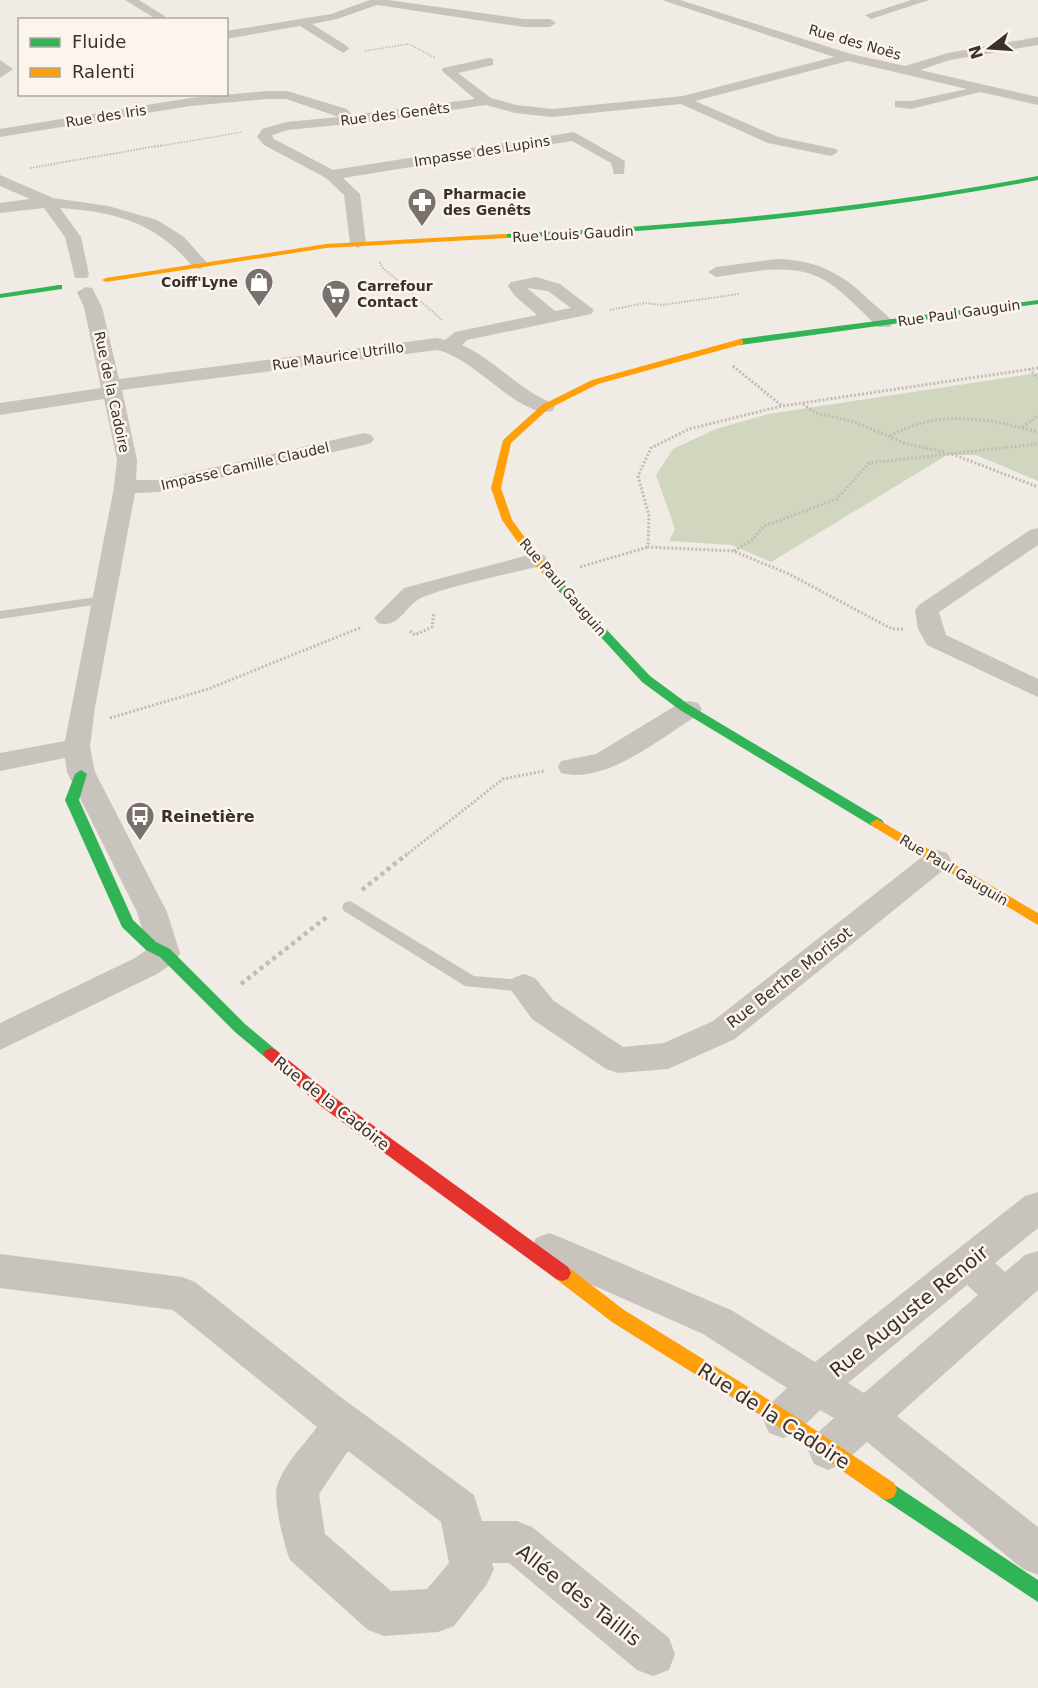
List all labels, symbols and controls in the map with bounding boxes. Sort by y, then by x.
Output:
legend [18,18,228,96]
north arrow [960,18,1020,78]
street label: Rue des Noës [807,21,903,63]
text: Fluide [72,31,126,52]
text: N [965,43,987,61]
text: Ralenti [72,61,135,82]
street label: Rue des Genêts [339,99,451,129]
street label: Rue des Iris [65,102,147,130]
street label: Impasse des Lupins [413,132,551,170]
pharmacy icon: Pharmacie des Genêts [406,186,438,228]
place label: Pharmacie des Genêts [443,186,531,218]
street label: Rue Louis Gaudin [512,223,634,245]
shop icon: Coiff'Lyne [243,266,275,308]
place label: Coiff'Lyne [161,274,238,290]
supermarket icon: Carrefour Contact [320,278,352,320]
place label: Carrefour Contact [357,278,433,310]
street label: Rue Paul Gauguin [897,296,1021,330]
street label: Rue de la Cadoire [91,330,133,454]
street label: Rue Maurice Utrillo [271,339,405,373]
street label: Impasse Camille Claudel [159,439,331,493]
street label: Rue Paul Gauguin [516,535,610,639]
bus stop icon: Reinetière [124,800,156,842]
place label: Reinetière [161,807,255,826]
street label: Rue Paul Gauguin [897,831,1011,909]
street label: Rue Berthe Morisot [723,923,856,1032]
street label: Rue de la Cadoire [270,1052,393,1154]
street label: Rue Auguste Renoir [825,1239,994,1382]
street label: Rue de la Cadoire [693,1358,855,1474]
street label: Allée des Taillis [512,1539,646,1651]

